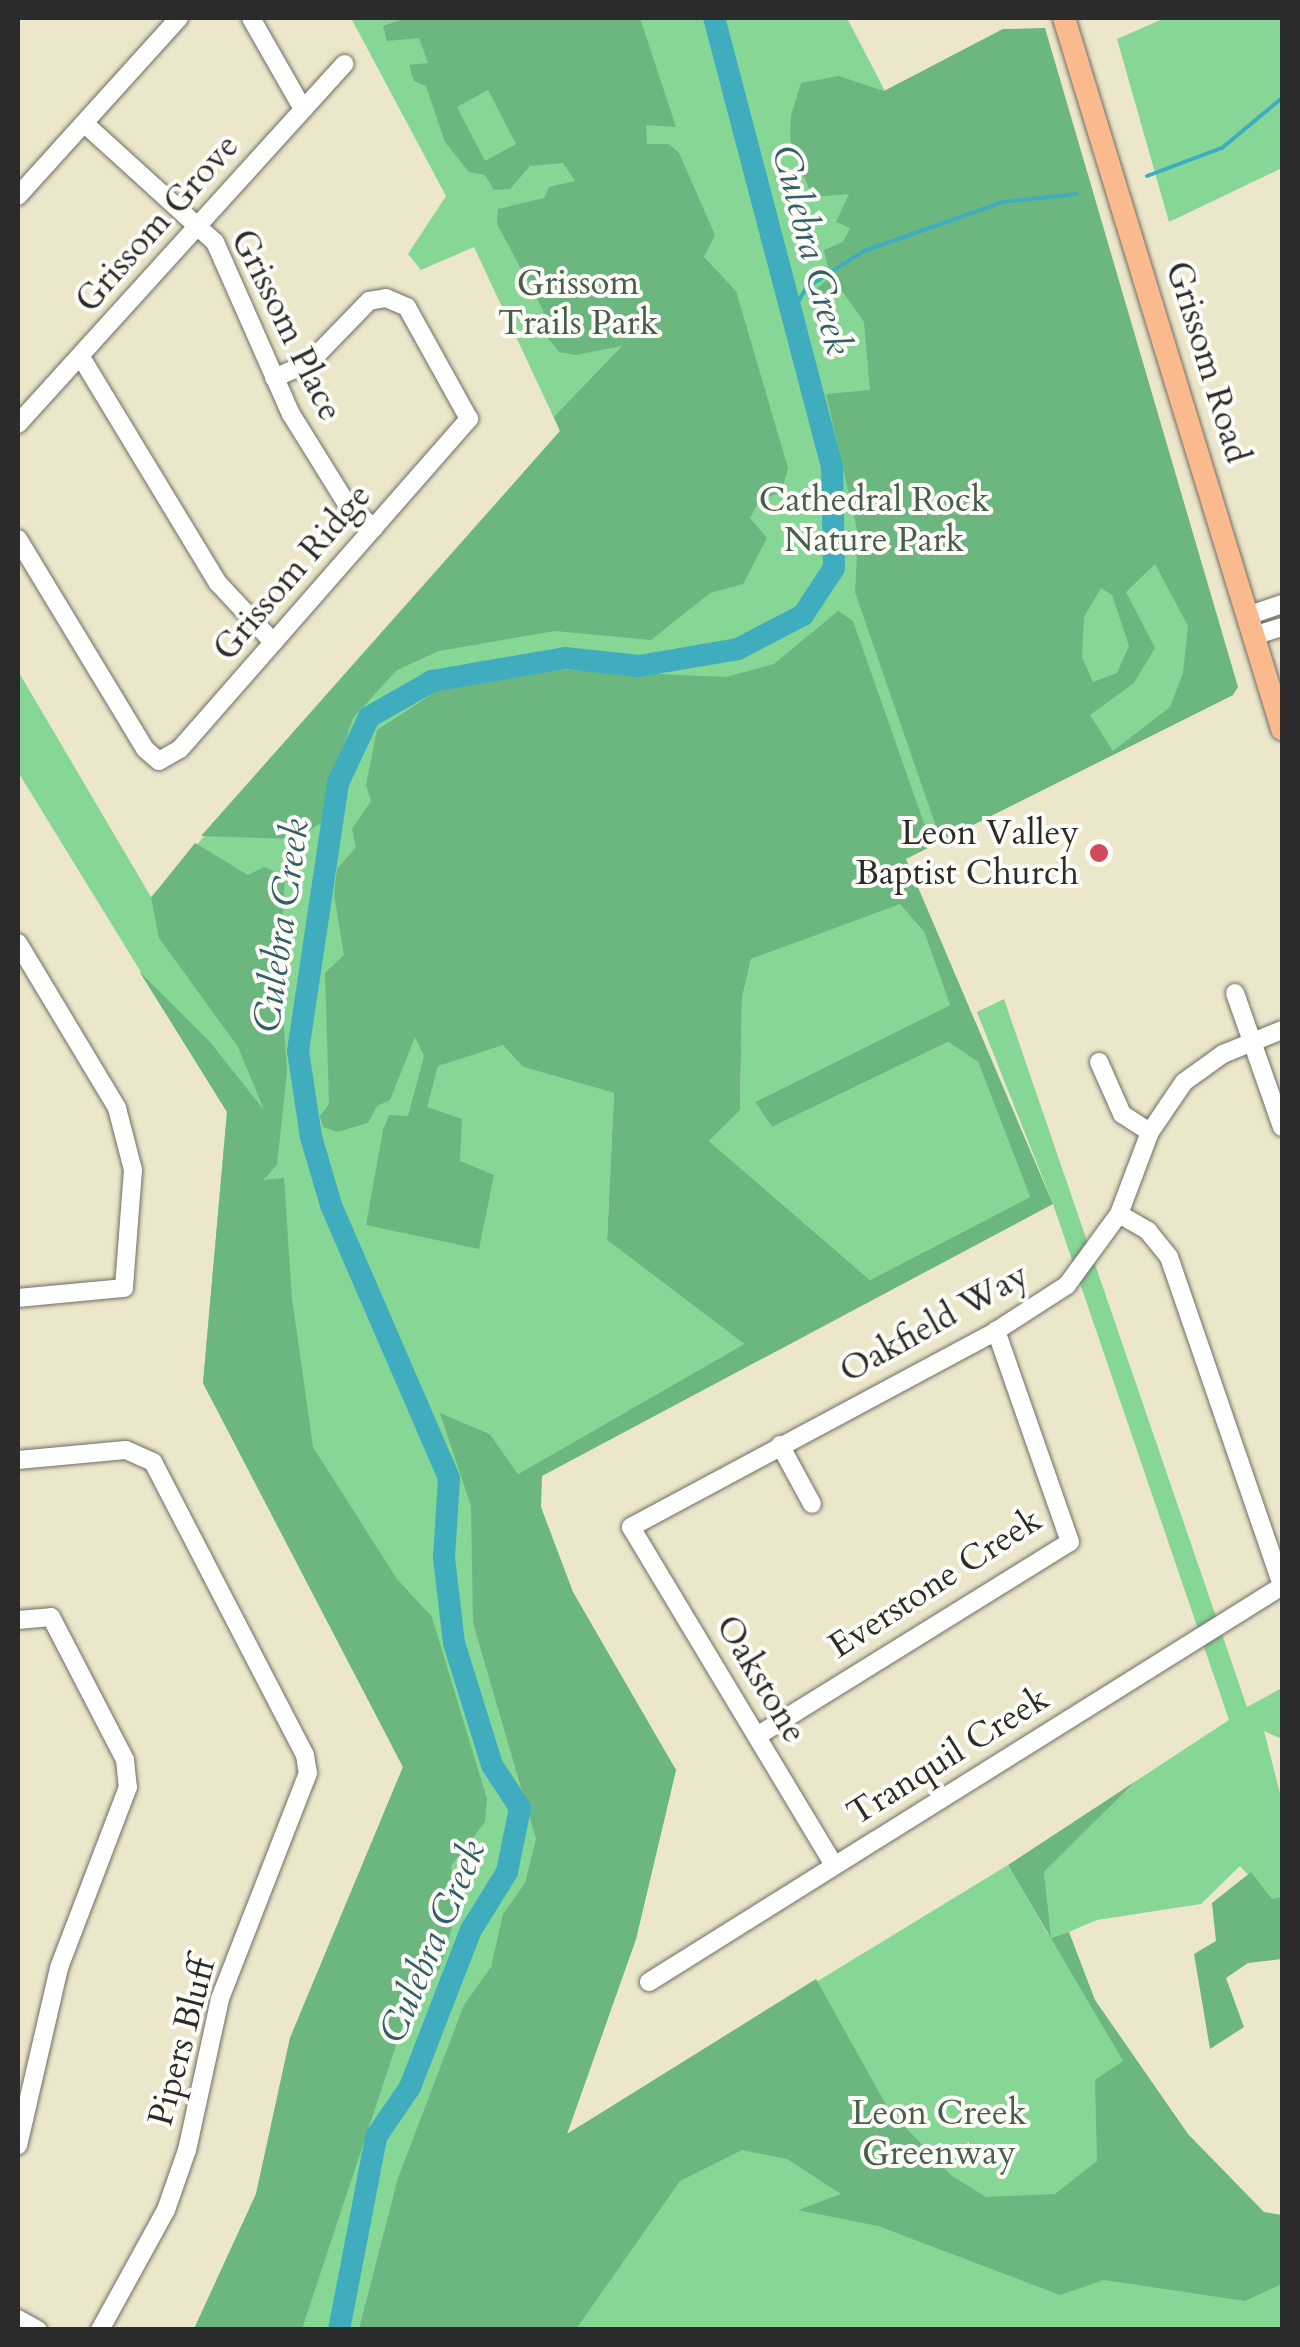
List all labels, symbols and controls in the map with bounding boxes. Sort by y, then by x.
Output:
street label: Grissom Grove [66,125,248,321]
water label: Culebra Creek [761,140,861,360]
street label: Grissom Place [222,222,352,428]
street label: Grissom Road [1157,256,1259,468]
park label: Grissom Trails Park [498,262,658,344]
street label: Grissom Ridge [204,475,380,669]
park label: Cathedral Rock Nature Park [759,479,989,561]
place label: Leon Valley Baptist Church [855,812,1079,894]
water label: Culebra Creek [244,816,320,1036]
marker: Leon Valley Baptist Church [1088,842,1110,864]
street label: Oakfield Way [832,1254,1036,1392]
street label: Everstone Creek [821,1499,1049,1667]
street label: Oakstone [707,1608,815,1750]
street label: Tranquil Creek [840,1677,1056,1835]
water label: Culebra Creek [370,1834,496,2050]
street label: Pipers Bluff [139,1954,225,2130]
park label: Leon Creek Greenway [851,2092,1027,2174]

